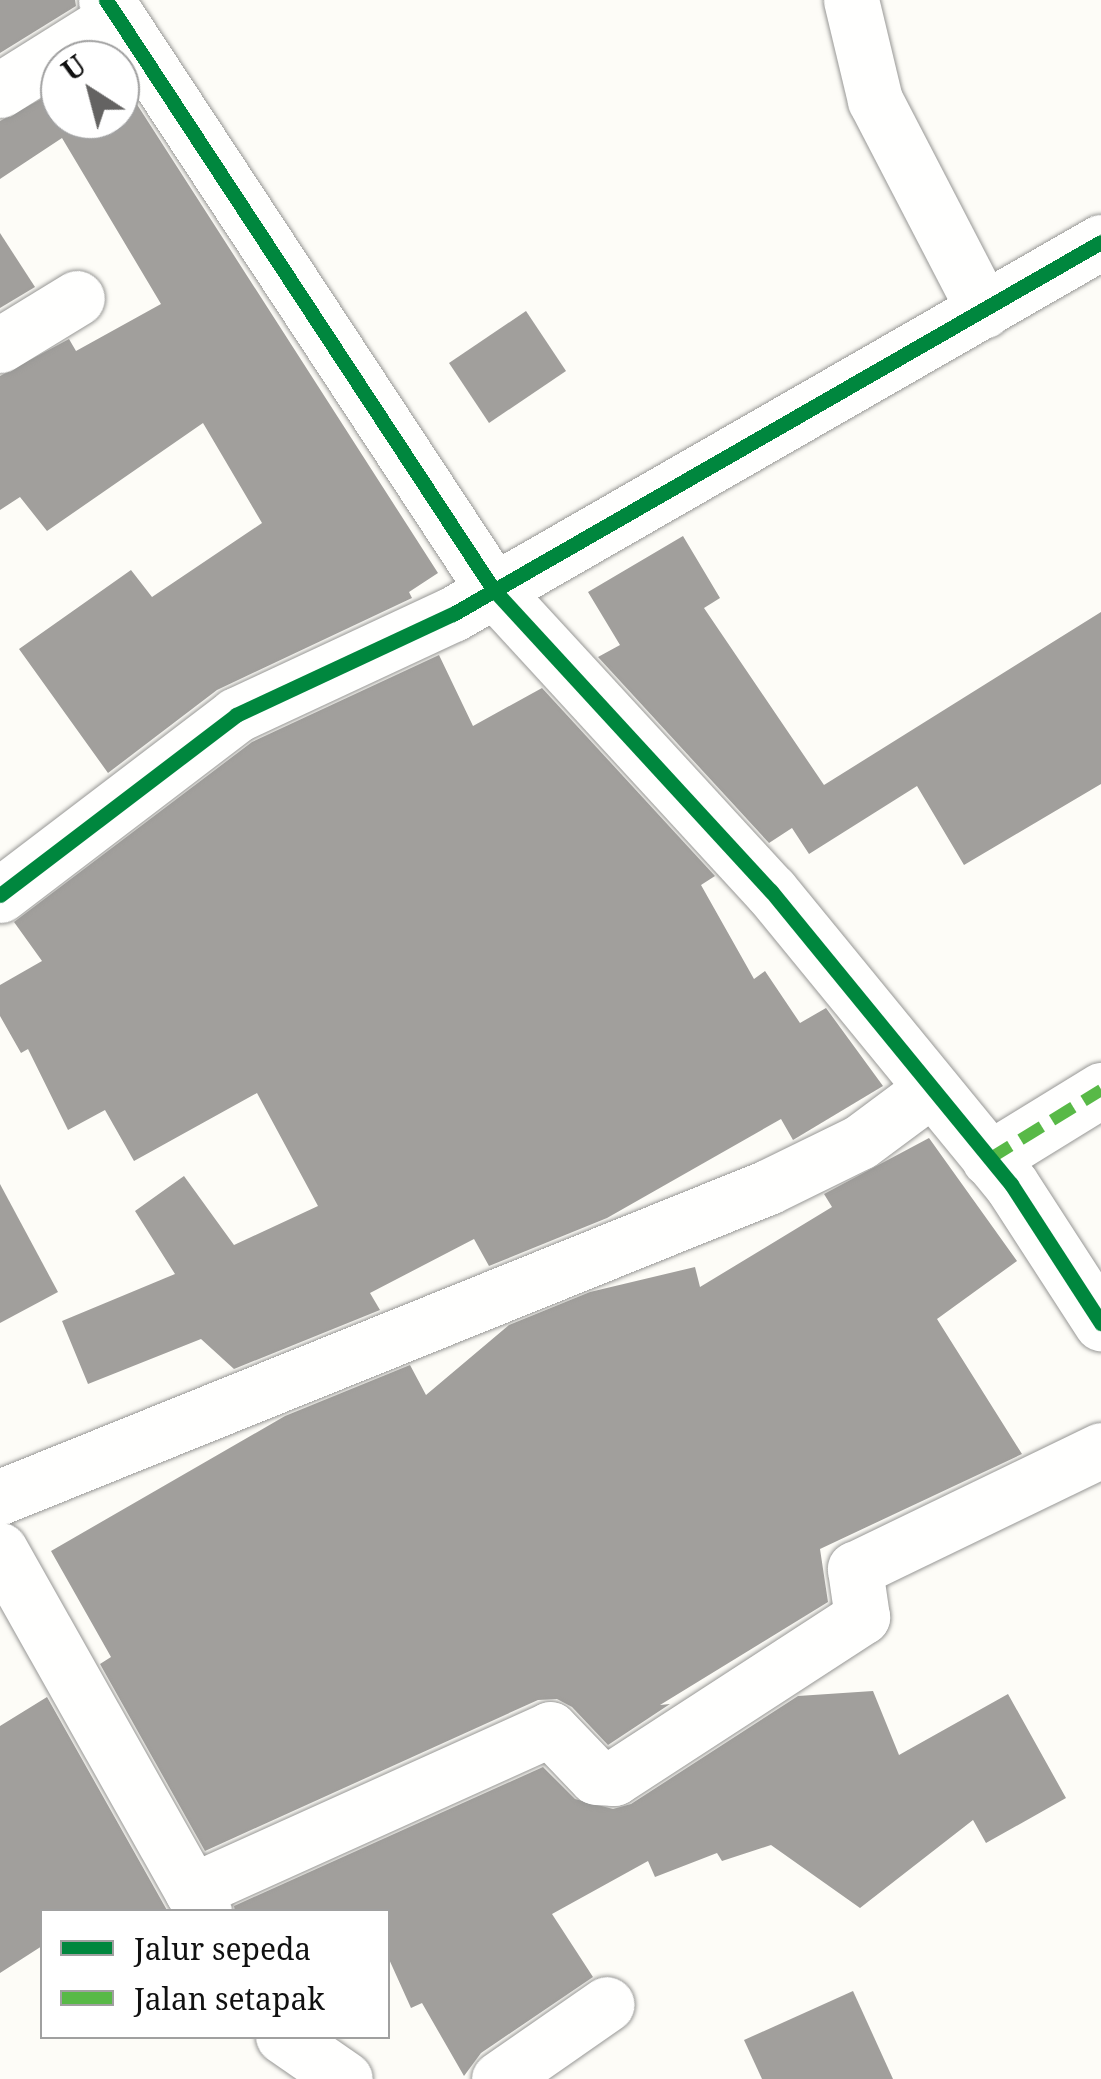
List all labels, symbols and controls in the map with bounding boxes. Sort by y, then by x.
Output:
north arrow [40,40,140,140]
text: U [54,46,93,89]
legend [40,1909,390,2039]
text: Jalur sepeda [134,1928,311,1969]
text: Jalan setapak [134,1978,325,2019]

